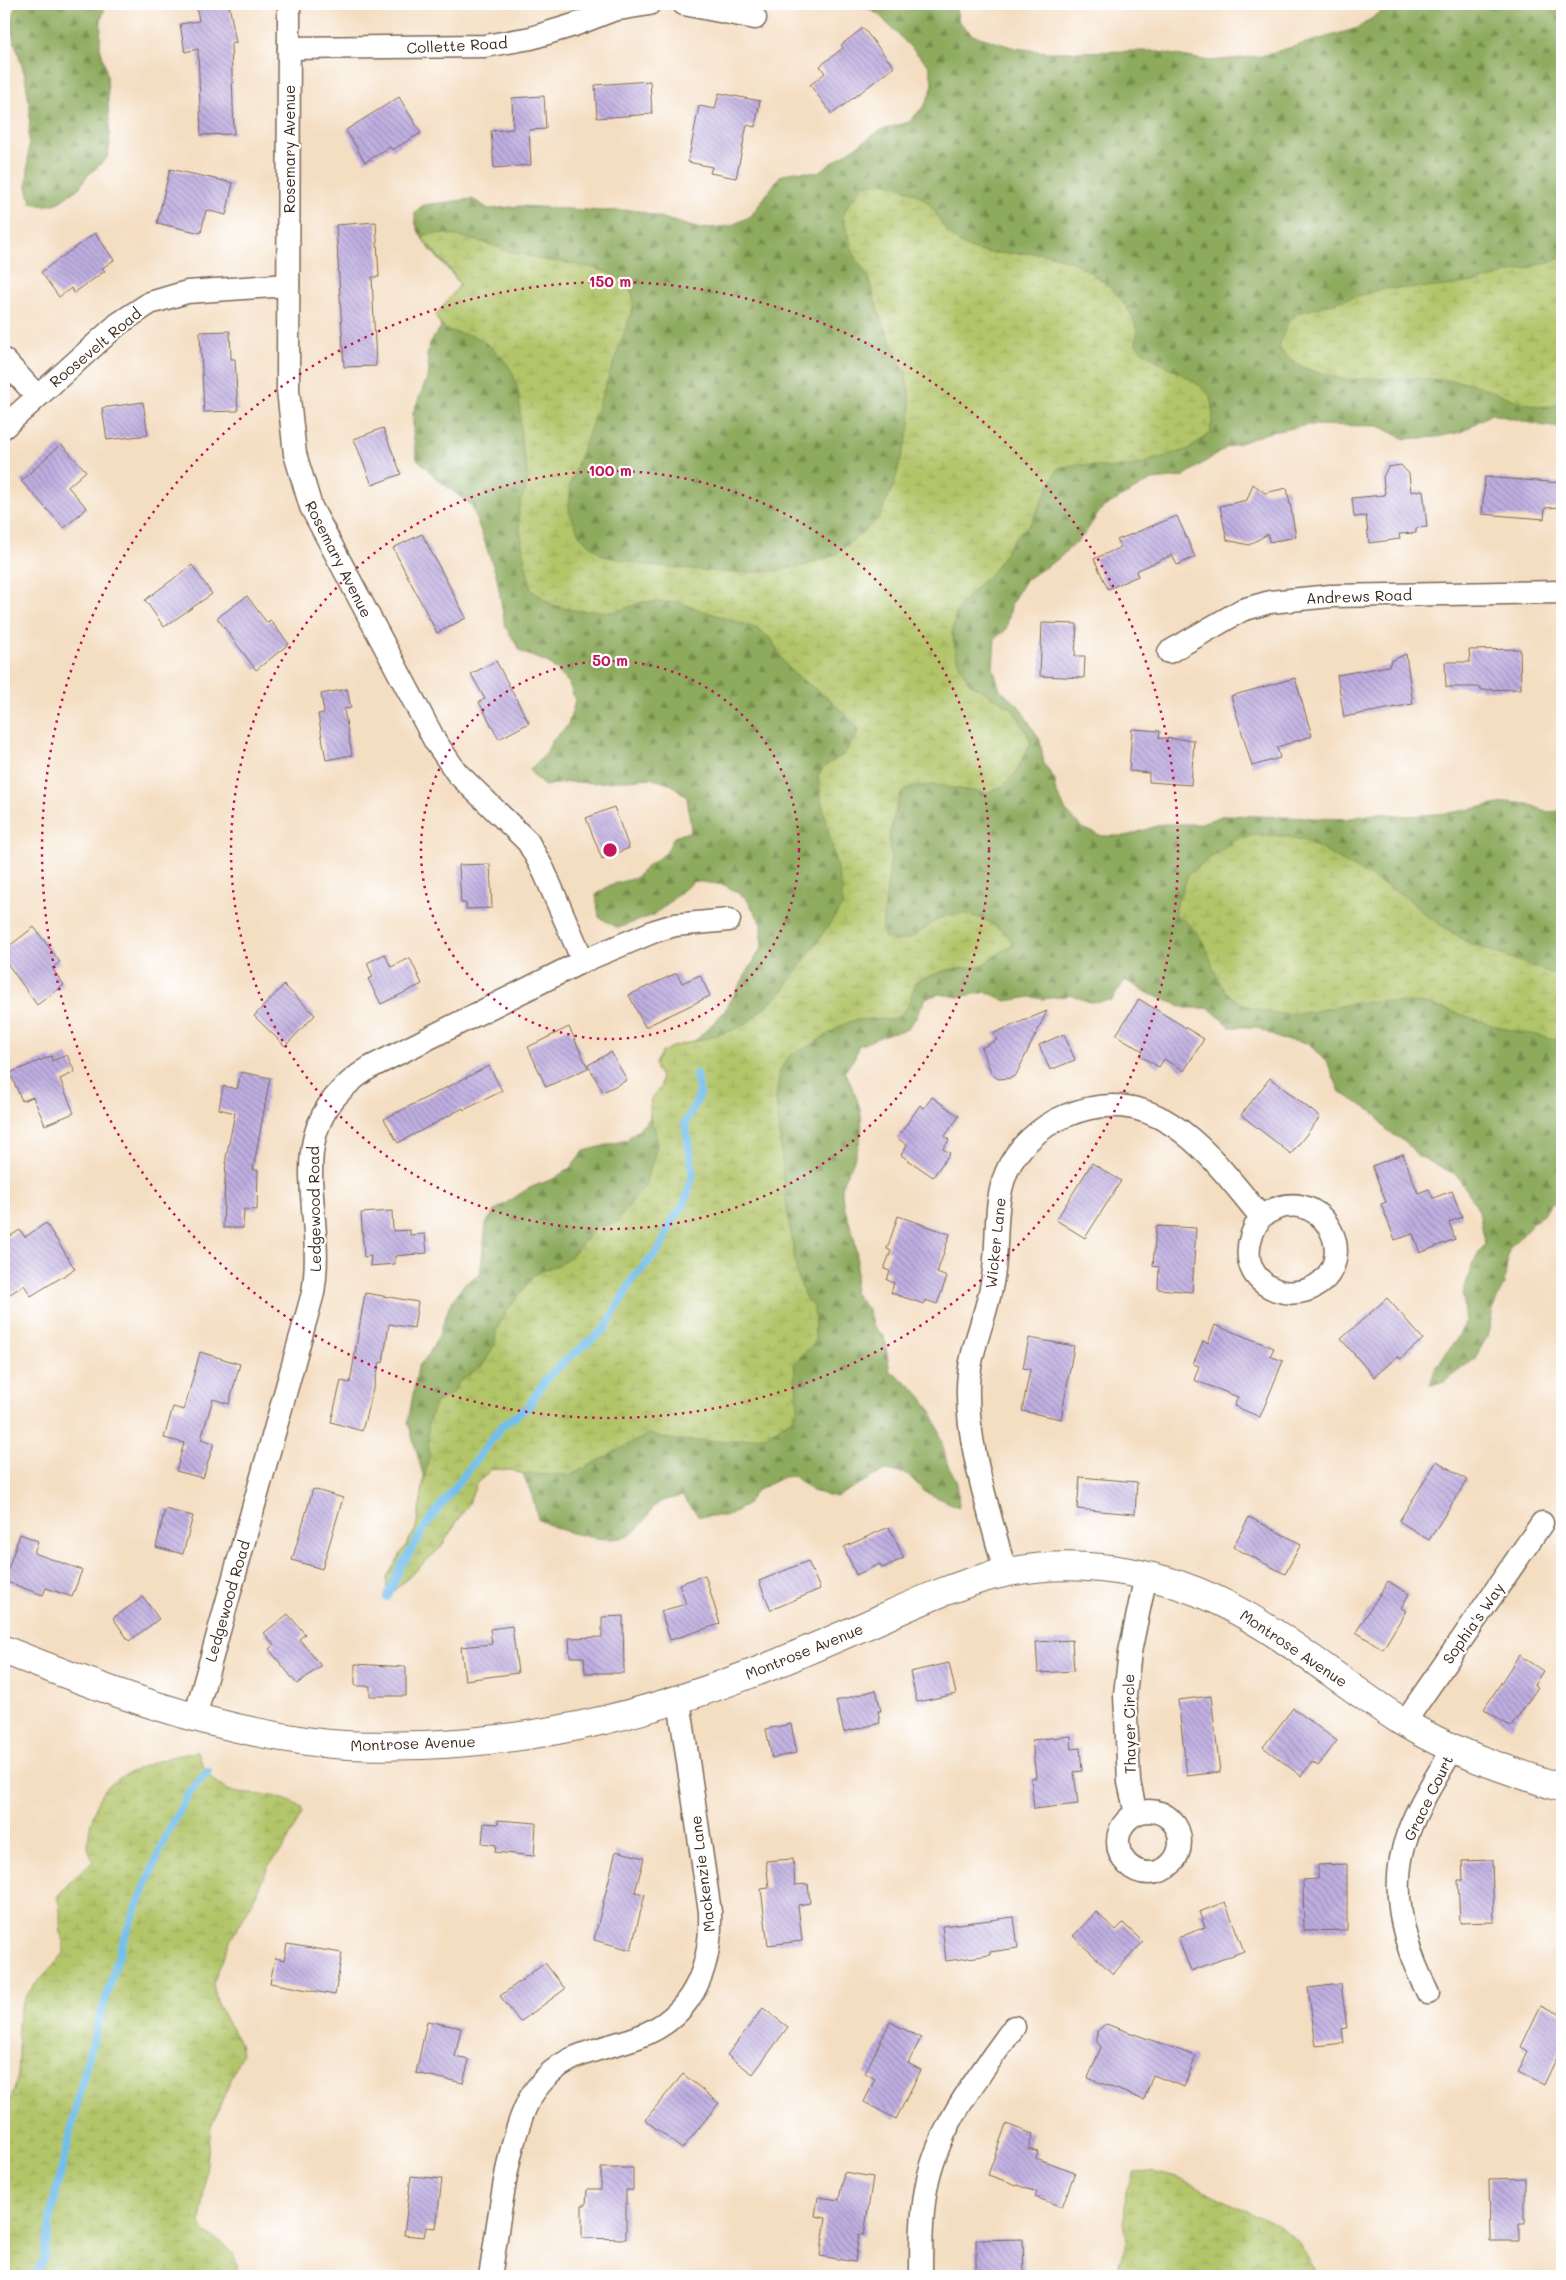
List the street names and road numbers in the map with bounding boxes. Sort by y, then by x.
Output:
street label: Collette Road [406,32,508,58]
street label: Rosemary Avenue [279,85,299,213]
street label: Roosevelt Road [45,303,145,391]
street label: Rosemary Avenue [301,497,377,621]
street label: Andrews Road [1306,584,1412,608]
street label: Ledgewood Road [303,1146,325,1272]
street label: Wicker Lane [980,1197,1010,1289]
street label: Ledgewood Road [200,1538,254,1664]
street label: Sophia's Way [1438,1578,1508,1668]
street label: Montrose Avenue [1236,1605,1352,1691]
street label: Montrose Avenue [742,1618,866,1684]
street label: Thayer Circle [1118,1674,1140,1774]
street label: Montrose Avenue [350,1731,476,1755]
street label: Grace Court [1399,1752,1457,1844]
street label: Mackenzie Lane [685,1814,719,1934]

